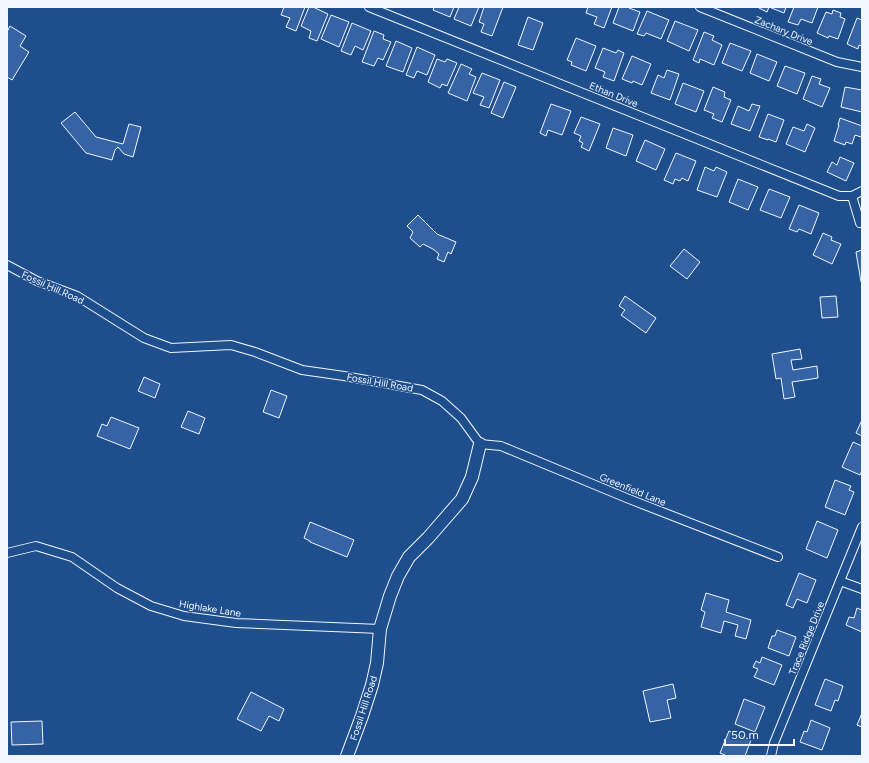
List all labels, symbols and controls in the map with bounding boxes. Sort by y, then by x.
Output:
street label: Zachary Drive [753,13,815,48]
street label: Ethan Drive [587,79,641,110]
street label: Fossil Hill Road [19,268,86,307]
street label: Fossil Hill Road [346,370,414,395]
street label: Greenfield Lane [598,470,669,509]
street label: Highlake Lane [178,597,242,620]
street label: Trace Ridge Drive [786,599,827,677]
street label: Fossil Hill Road [347,674,380,742]
scale bar [725,721,794,747]
text: 50 m [731,728,759,742]

